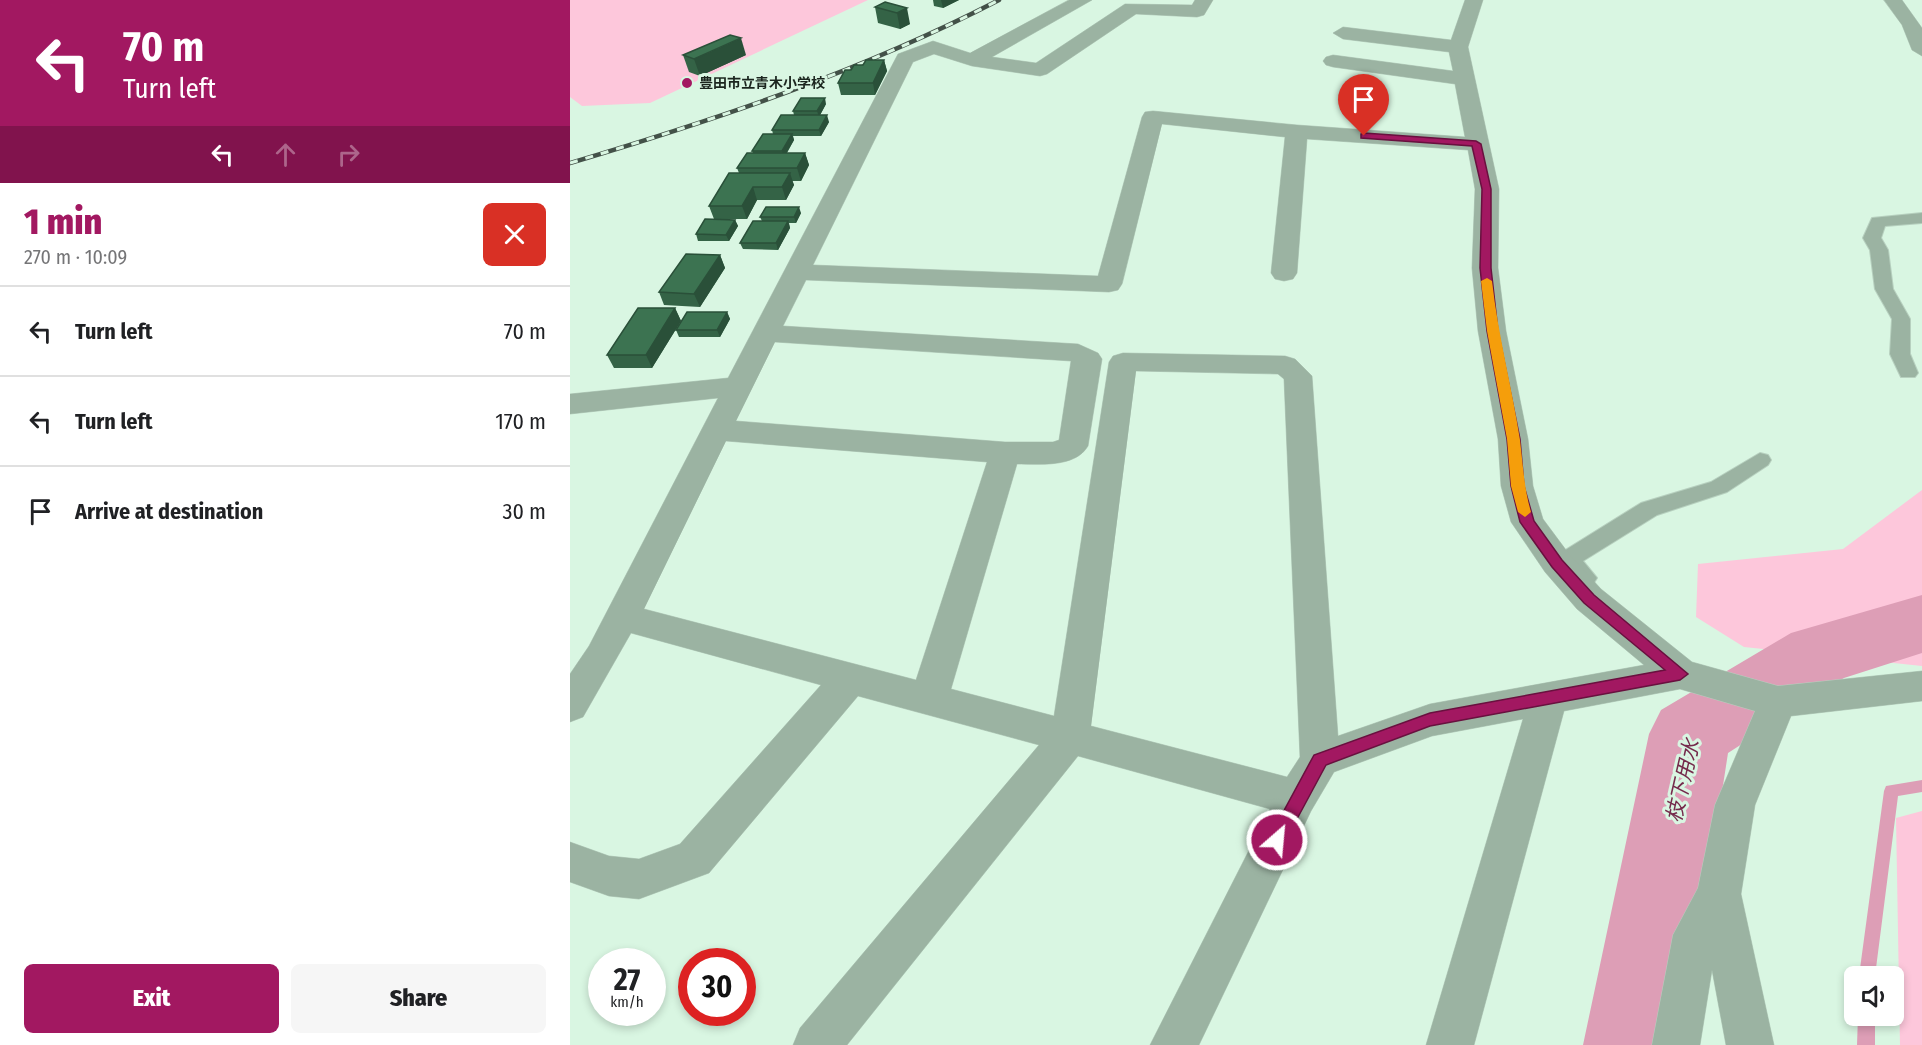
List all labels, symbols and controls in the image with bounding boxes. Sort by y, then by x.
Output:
text: 70 m [123,22,204,72]
icon: left [24,24,102,102]
text: Turn left [123,73,216,105]
pin [1338,74,1389,136]
place label: 豊田市立青木小学校 [699,75,825,92]
marker: 豊田市立青木小学校 [680,76,694,90]
icon: arrive [1347,83,1380,116]
icon: left [206,138,239,171]
icon: ahead [269,138,302,171]
icon: right [332,138,365,171]
text: 1 min [24,200,102,244]
button: close [483,203,546,266]
text: 270 m · 10:09 [24,245,127,269]
icon: left [24,315,57,348]
text: Turn left [75,318,153,345]
text: 70 m [504,318,546,345]
icon: left [24,405,57,438]
text: Turn left [75,408,153,435]
text: 170 m [495,408,546,435]
icon: arrive [24,495,57,528]
text: Arrive at destination [75,498,263,525]
text: 30 m [503,498,546,525]
water label: 枝下用水 [1661,735,1706,825]
position arrow [1245,808,1309,872]
speed limit sign: 30 [678,948,756,1026]
text: 27 [614,962,640,998]
button: Exit [24,964,279,1033]
button: Share [291,964,546,1033]
map controls [1844,966,1904,1026]
button: sound [1844,966,1904,1026]
text: km/h [610,993,644,1011]

